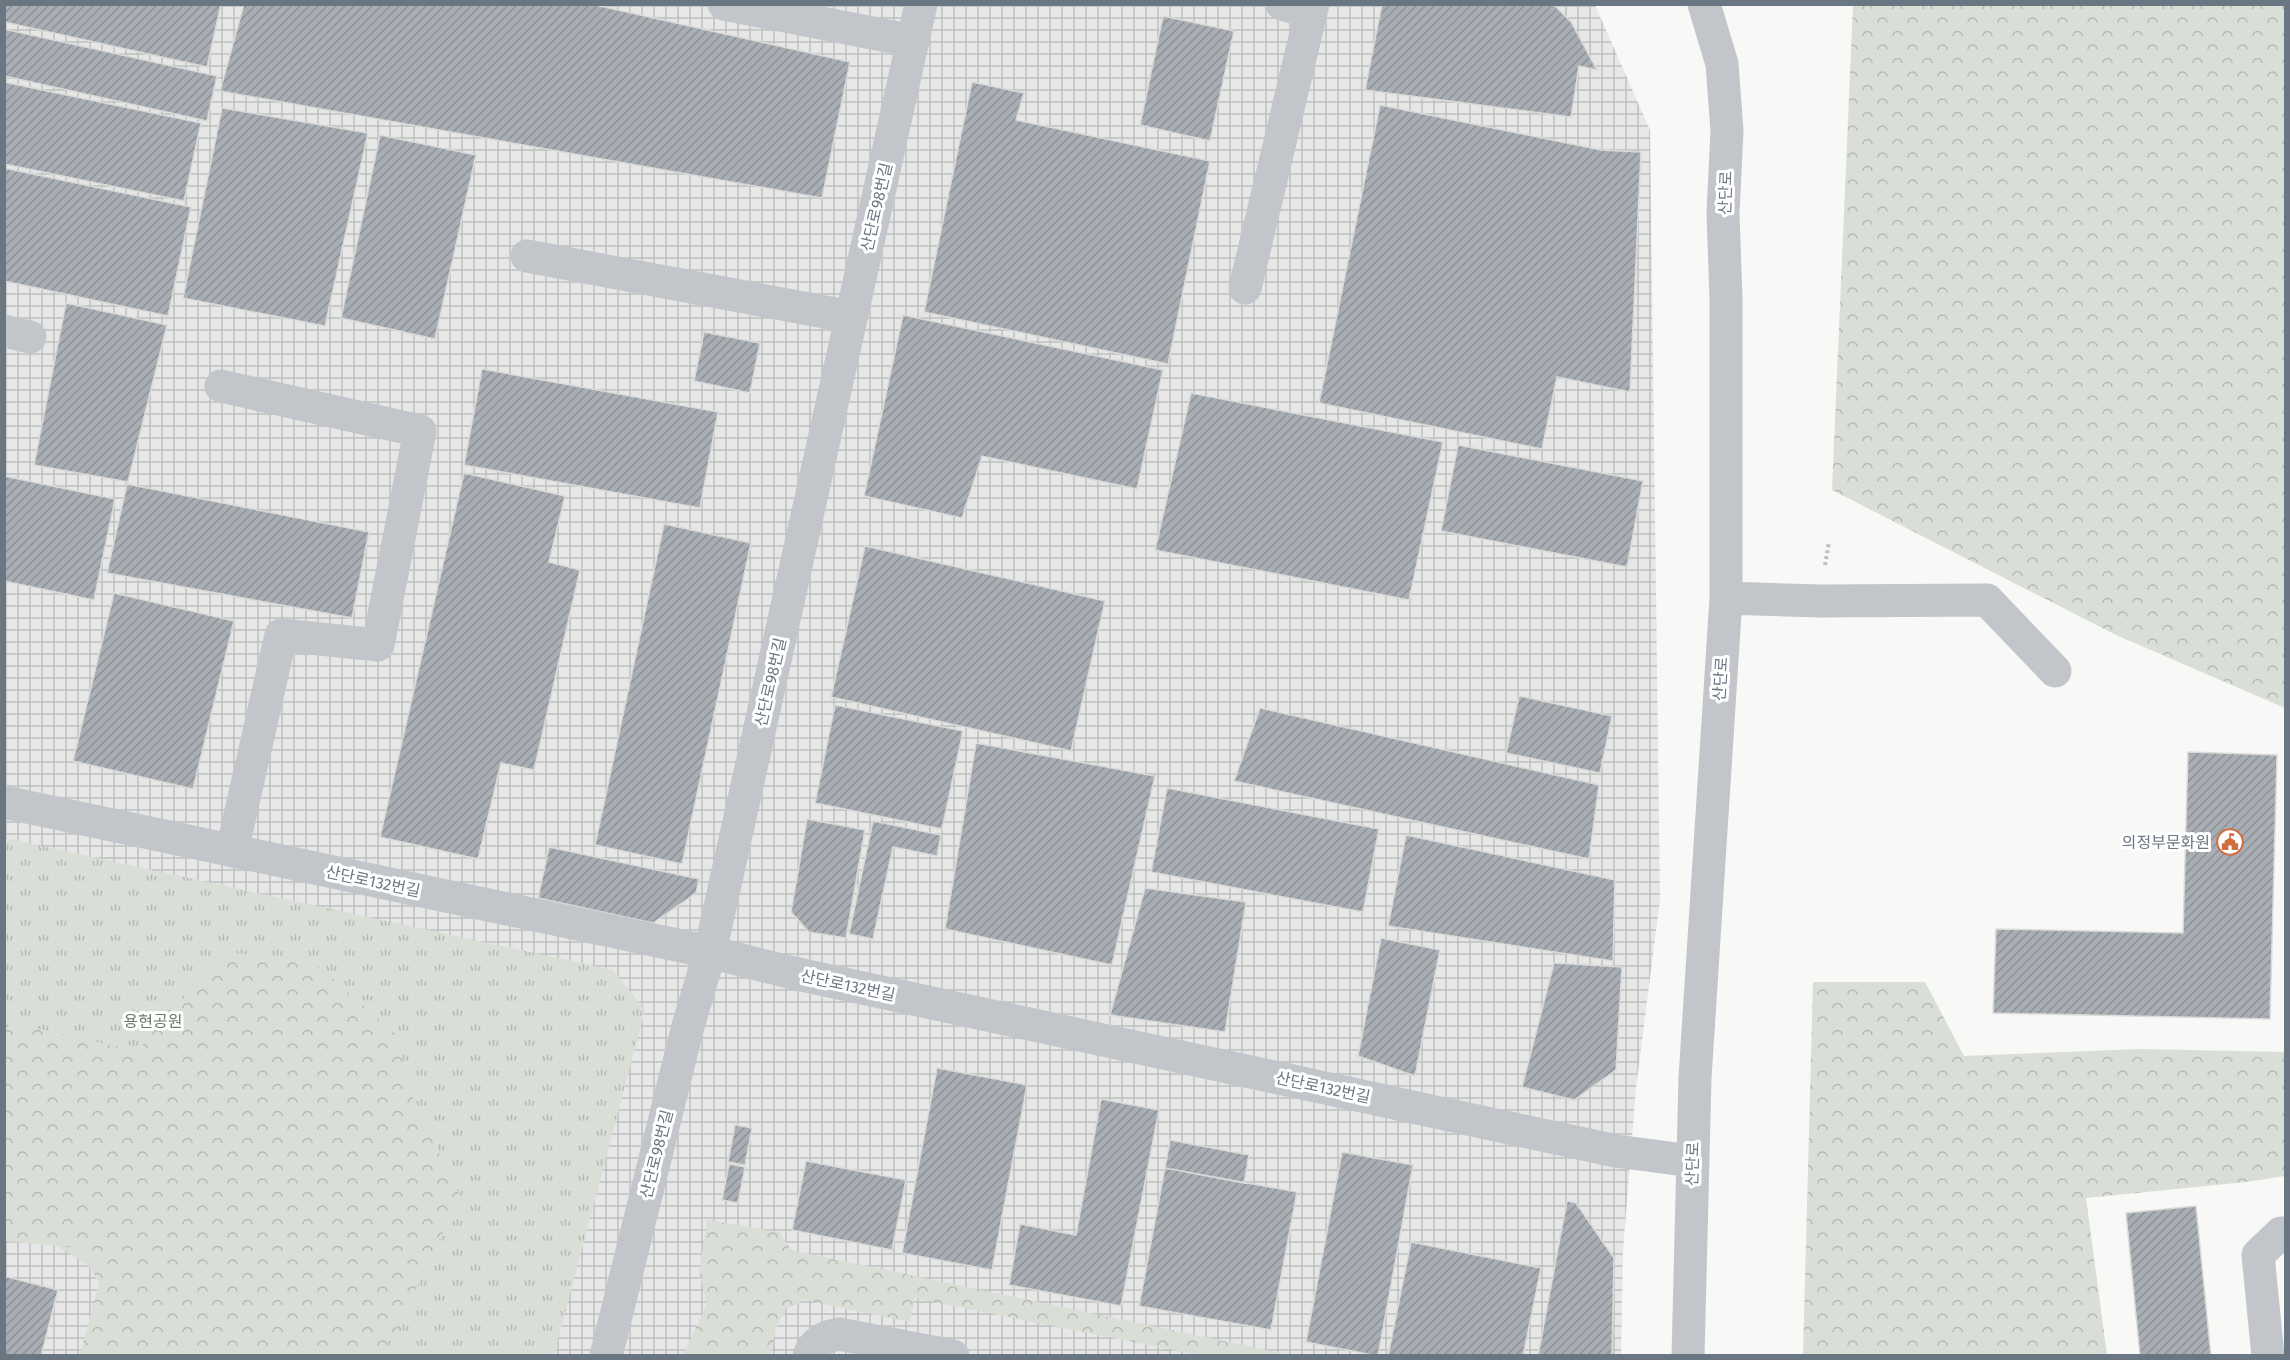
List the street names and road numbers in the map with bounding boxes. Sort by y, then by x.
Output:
street label: 산단로98번길 [857,161,896,253]
street label: 산단로 [1715,170,1736,215]
street label: 산단로98번길 [751,636,790,728]
street label: 산단로 [1709,656,1732,702]
street label: 산단로132번길 [324,862,422,901]
street label: 산단로132번길 [799,966,897,1005]
street label: 산단로132번길 [1274,1068,1372,1107]
street label: 산단로98번길 [636,1108,677,1200]
street label: 산단로 [1682,1141,1703,1186]

